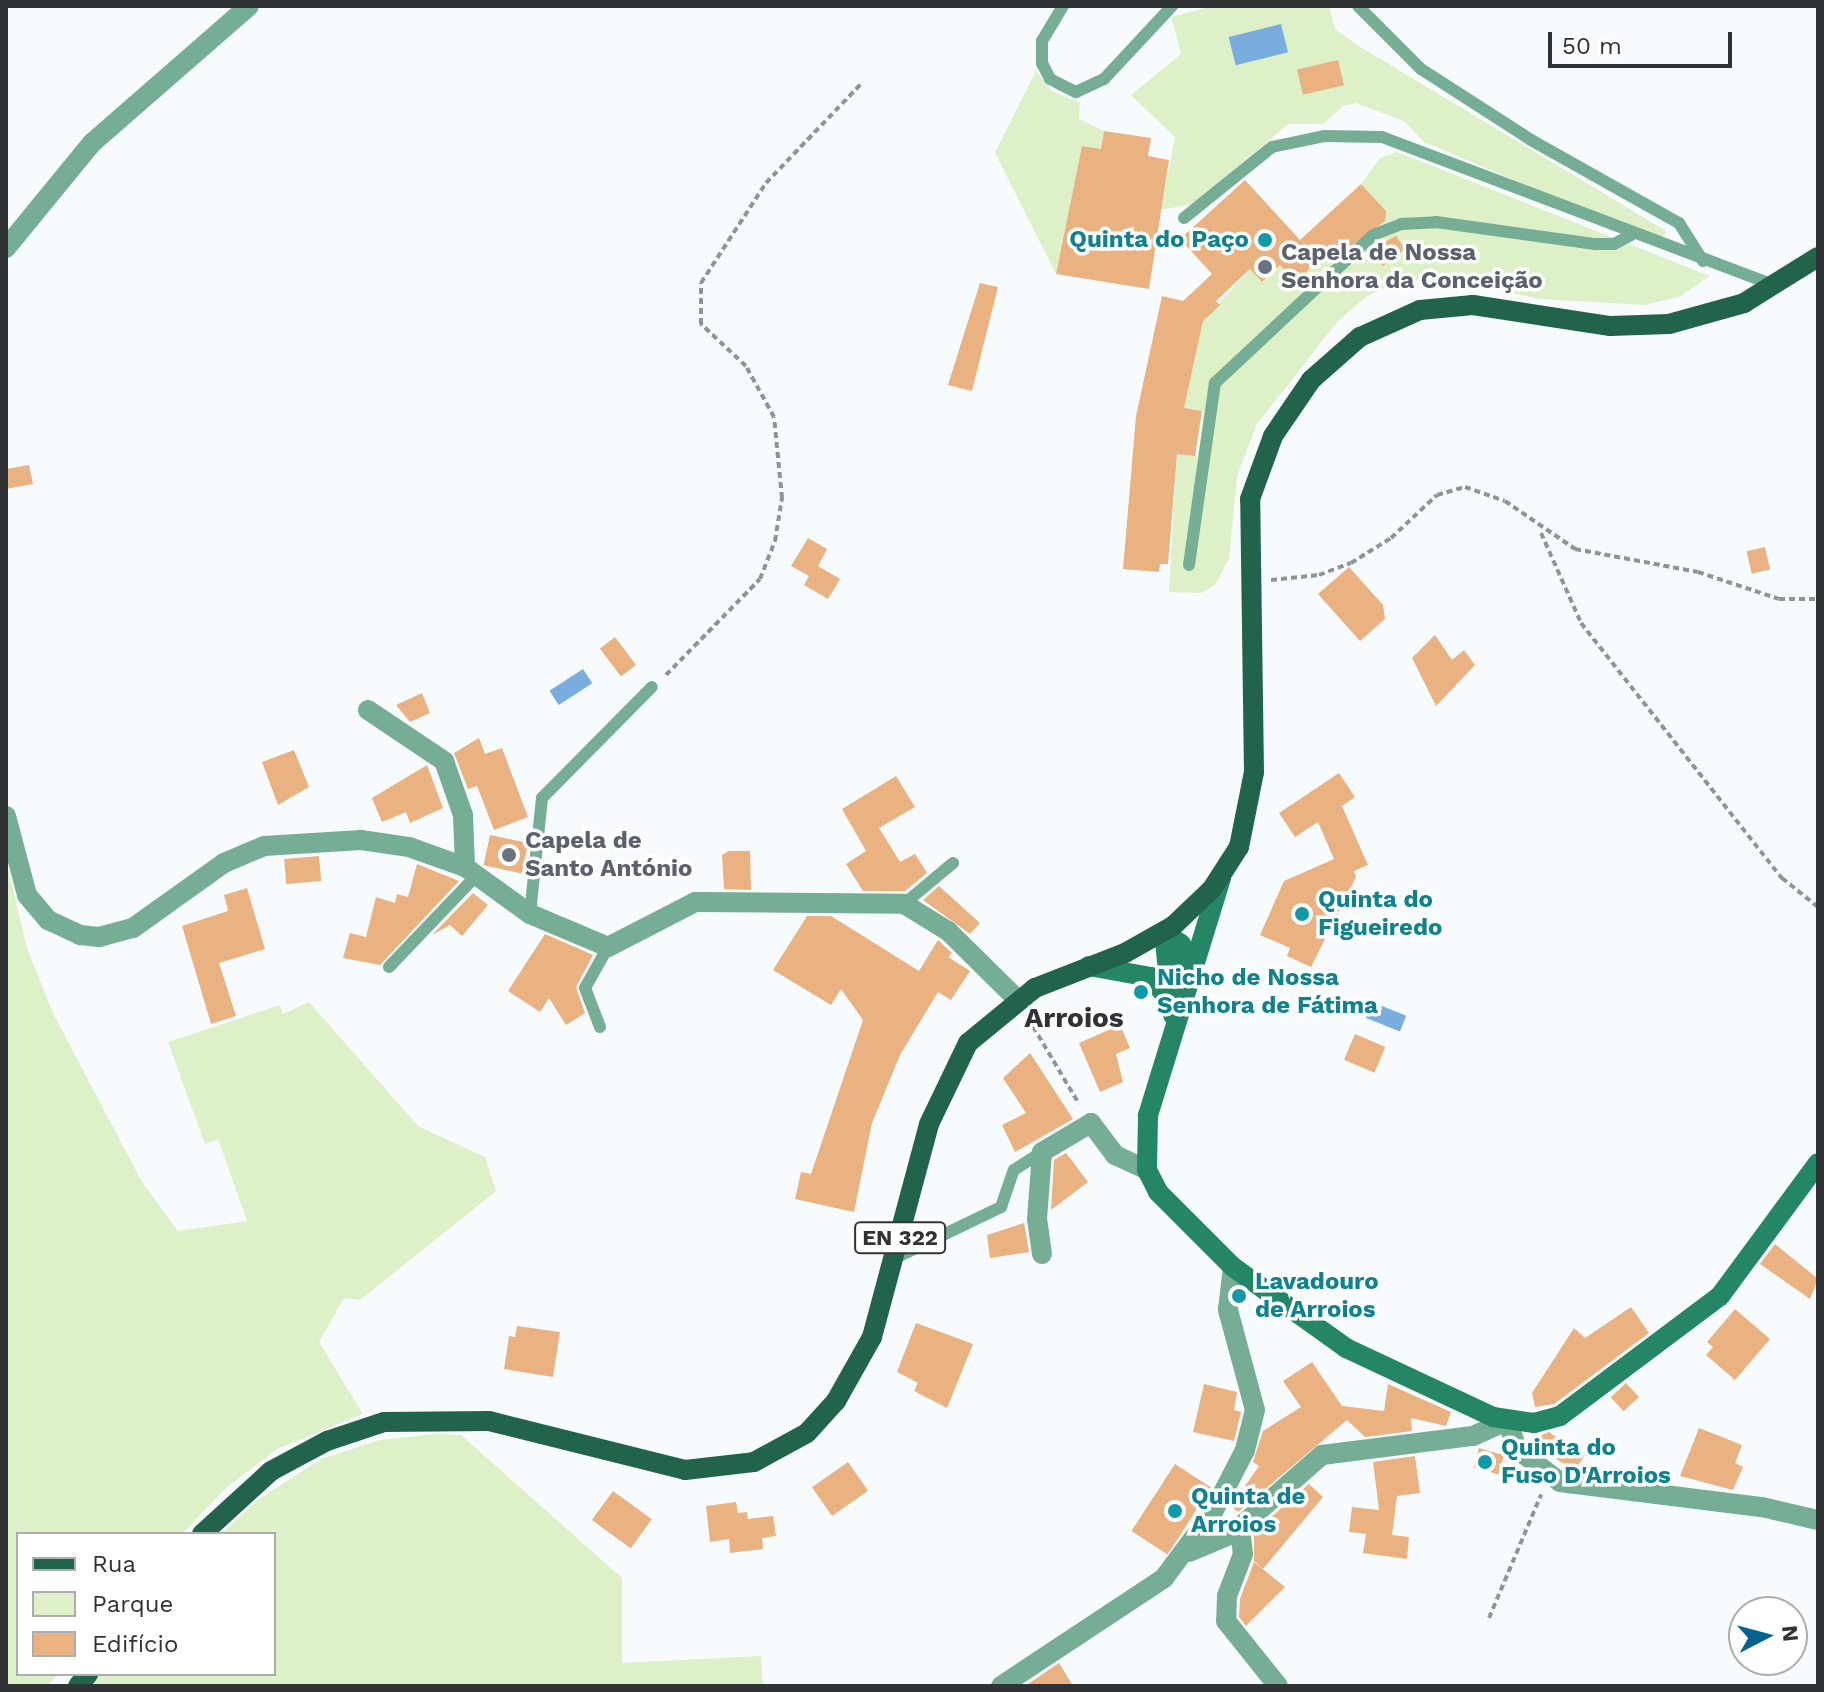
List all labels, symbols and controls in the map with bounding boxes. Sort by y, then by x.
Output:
scale bar [1552,16,1736,66]
text: 50 m [1562,32,1622,60]
place label: Quinta do Paço [1069,226,1249,254]
marker: Quinta do Paço [1256,231,1274,249]
place label: Capela de Nossa Senhora da Conceição [1281,239,1543,295]
marker: Capela de Nossa Senhora da Conceição [1256,258,1274,276]
place label: Capela de Santo António [525,827,693,883]
marker: Capela de Santo António [500,846,518,864]
place label: Quinta do Figueiredo [1318,886,1442,942]
marker: Quinta do Figueiredo [1293,905,1311,923]
place label: Nicho de Nossa Senhora de Fátima [1157,964,1378,1020]
marker: Nicho de Nossa Senhora de Fátima [1132,983,1150,1001]
district label: Arroios [1024,1001,1124,1035]
road number: EN 322 [854,1220,946,1256]
place label: Lavadouro de Arroios [1255,1268,1379,1324]
marker: Lavadouro de Arroios [1230,1287,1248,1305]
place label: Quinta do Fuso D'Arroios [1501,1434,1671,1490]
marker: Quinta do Fuso D'Arroios [1476,1453,1494,1471]
place label: Quinta de Arroios [1191,1483,1306,1539]
marker: Quinta de Arroios [1166,1502,1184,1520]
legend [16,1532,276,1676]
text: Rua [92,1550,136,1578]
text: Parque [92,1590,173,1618]
north arrow [1728,1596,1808,1676]
text: N [1777,1624,1804,1643]
text: Edifício [92,1630,178,1658]

